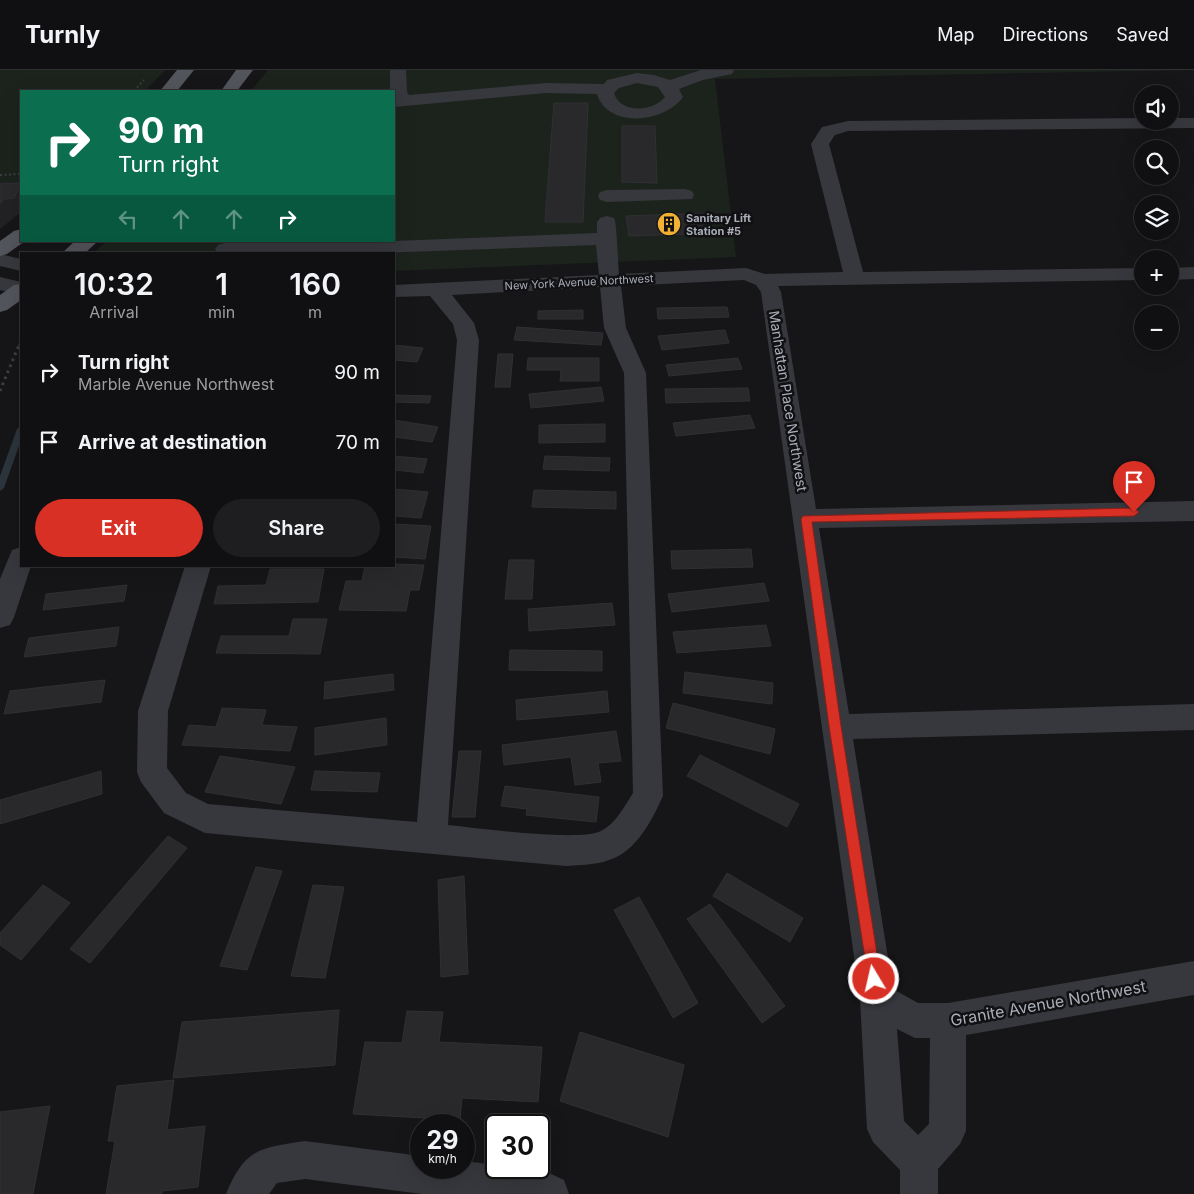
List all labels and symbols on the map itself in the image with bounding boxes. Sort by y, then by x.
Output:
building icon: Sanitary Lift Station #5 [656,211,682,237]
place label: Sanitary Lift Station #5 [686,211,751,238]
street label: New York Avenue Northwest [504,271,654,293]
street label: Manhattan Place Northwest [766,309,811,493]
pin [1113,461,1155,512]
position arrow [847,952,899,1004]
street label: Granite Avenue Northwest [949,976,1147,1030]
speed limit sign: 30 [485,1114,550,1179]

